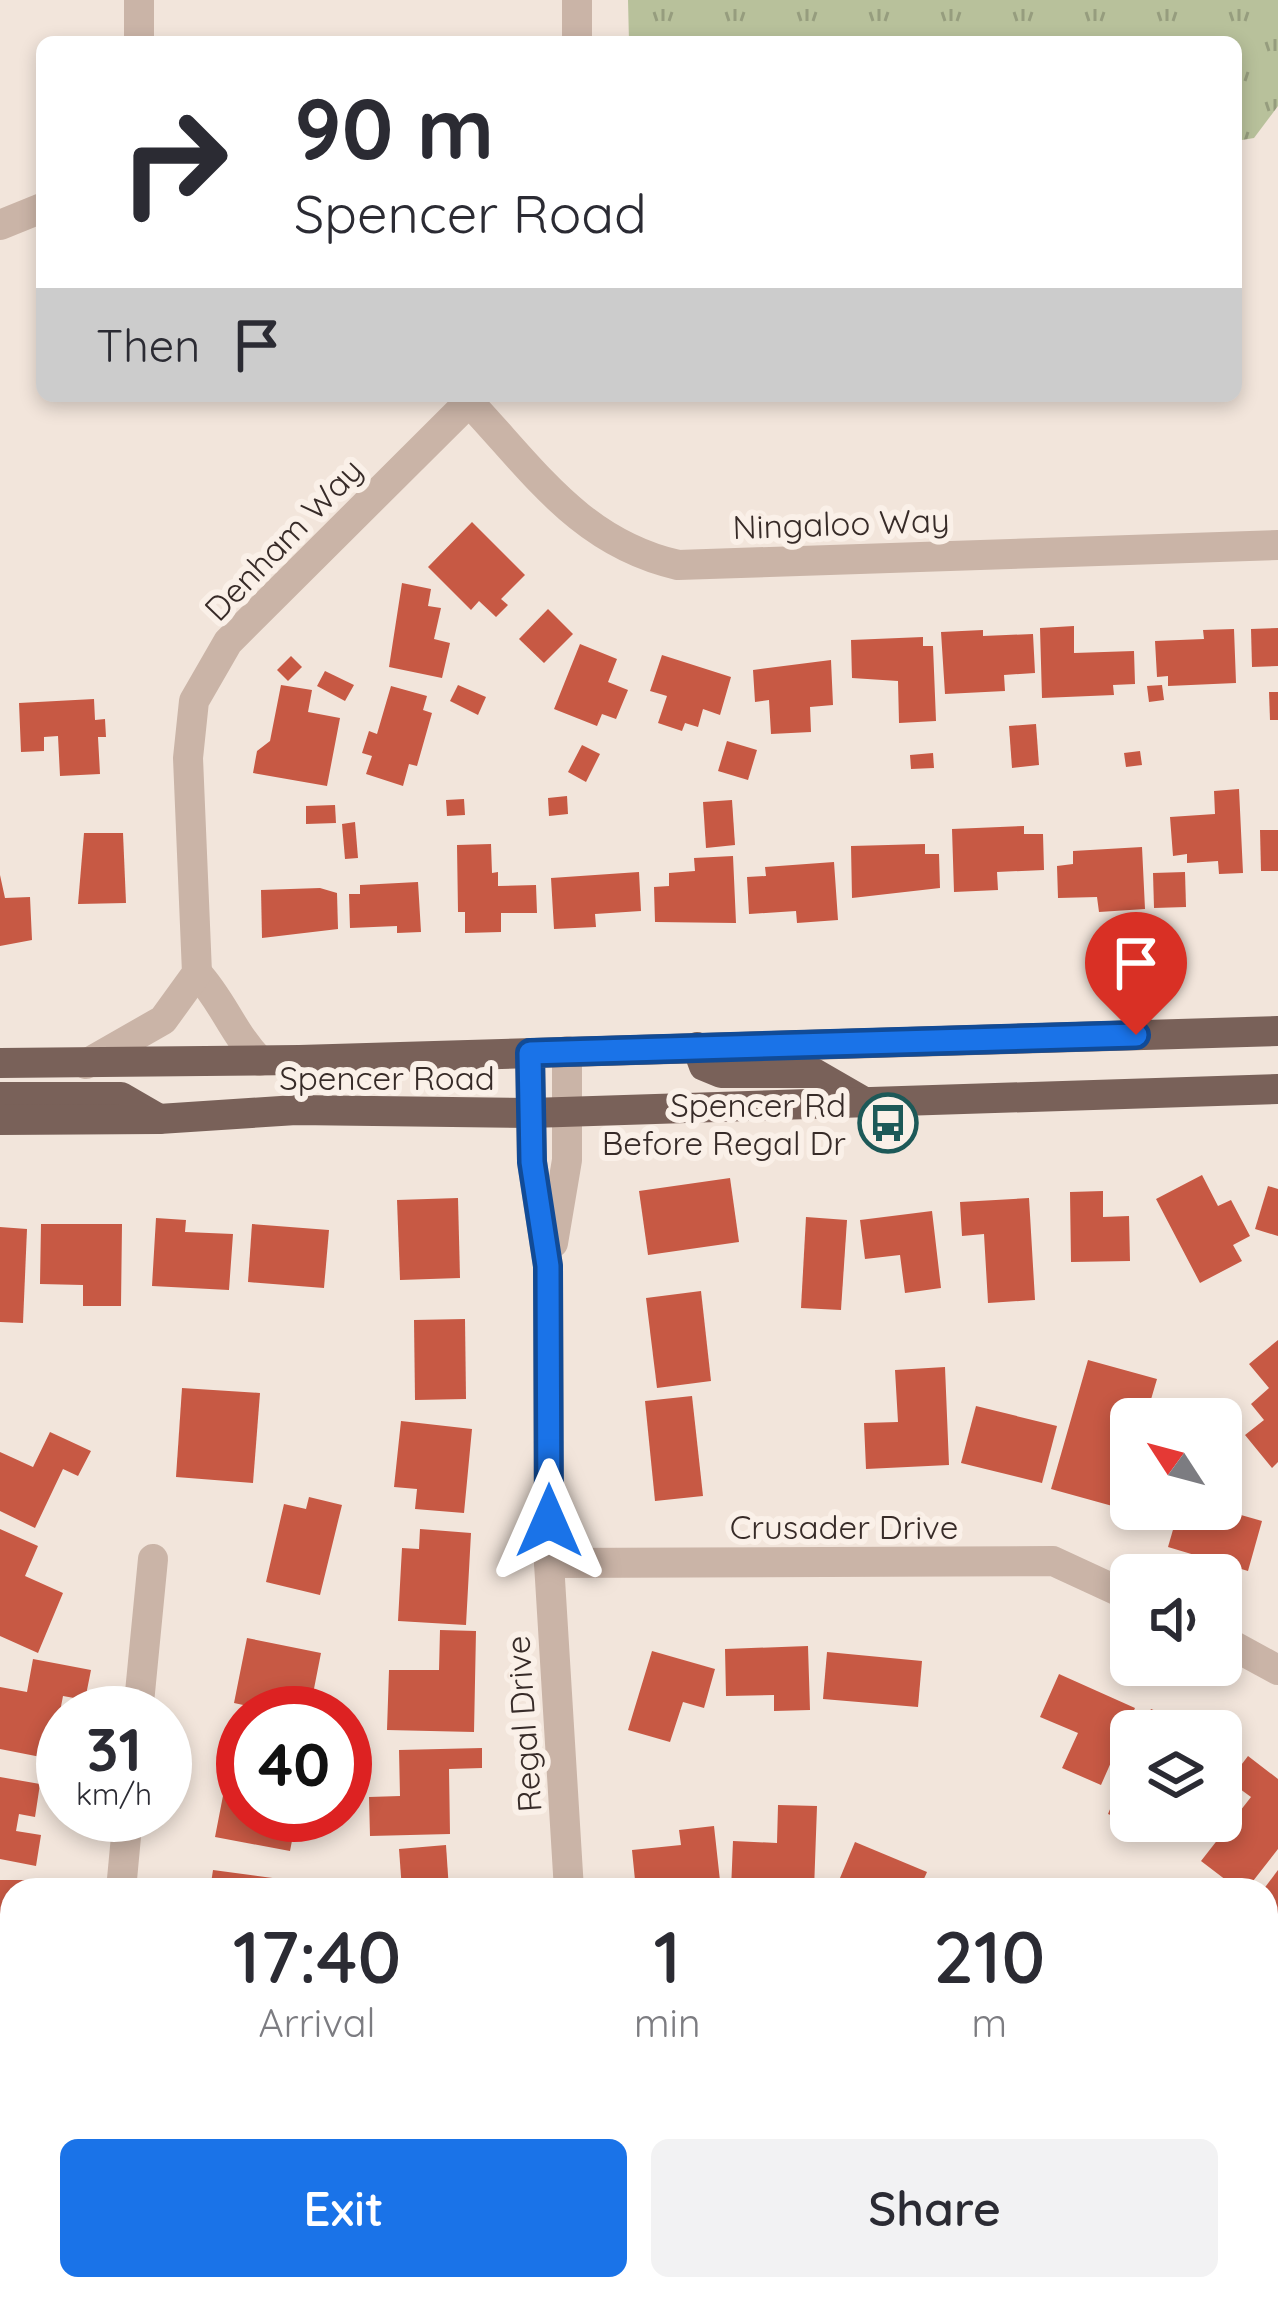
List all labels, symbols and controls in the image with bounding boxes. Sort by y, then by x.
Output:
text: 90 m [294,75,494,180]
icon: right [96,84,252,240]
text: Spencer Road [294,179,647,247]
icon: arrive [224,312,290,378]
text: Then [96,317,200,373]
street label: Denham Way [195,449,371,629]
street label: Ningaloo Way [732,499,950,547]
pin [1085,912,1187,1035]
icon: arrive [1103,930,1169,996]
street label: Spencer Road [279,1057,495,1098]
place label: Spencer Rd Before Regal Dr [602,1084,846,1163]
bus stop icon: Spencer Rd Before Regal Dr [857,1092,919,1154]
north arrow [1110,1398,1242,1530]
map controls [1110,1398,1242,1842]
position arrow [486,1458,612,1584]
street label: Crusader Drive [730,1506,958,1547]
button: sound [1110,1554,1242,1686]
street label: Regal Drive [496,1634,550,1814]
speed limit sign: 40 [216,1686,372,1842]
button: layers [1110,1710,1242,1842]
text: 31 [86,1711,142,1786]
text: km/h [76,1775,152,1813]
text: 17:40 [233,1911,401,2001]
text: 1 [653,1911,681,2001]
text: 210 [933,1911,1045,2001]
text: Arrival [259,1998,375,2047]
text: min [634,1998,700,2047]
text: m [971,1998,1007,2047]
button: Exit [60,2139,627,2277]
button: Share [651,2139,1218,2277]

